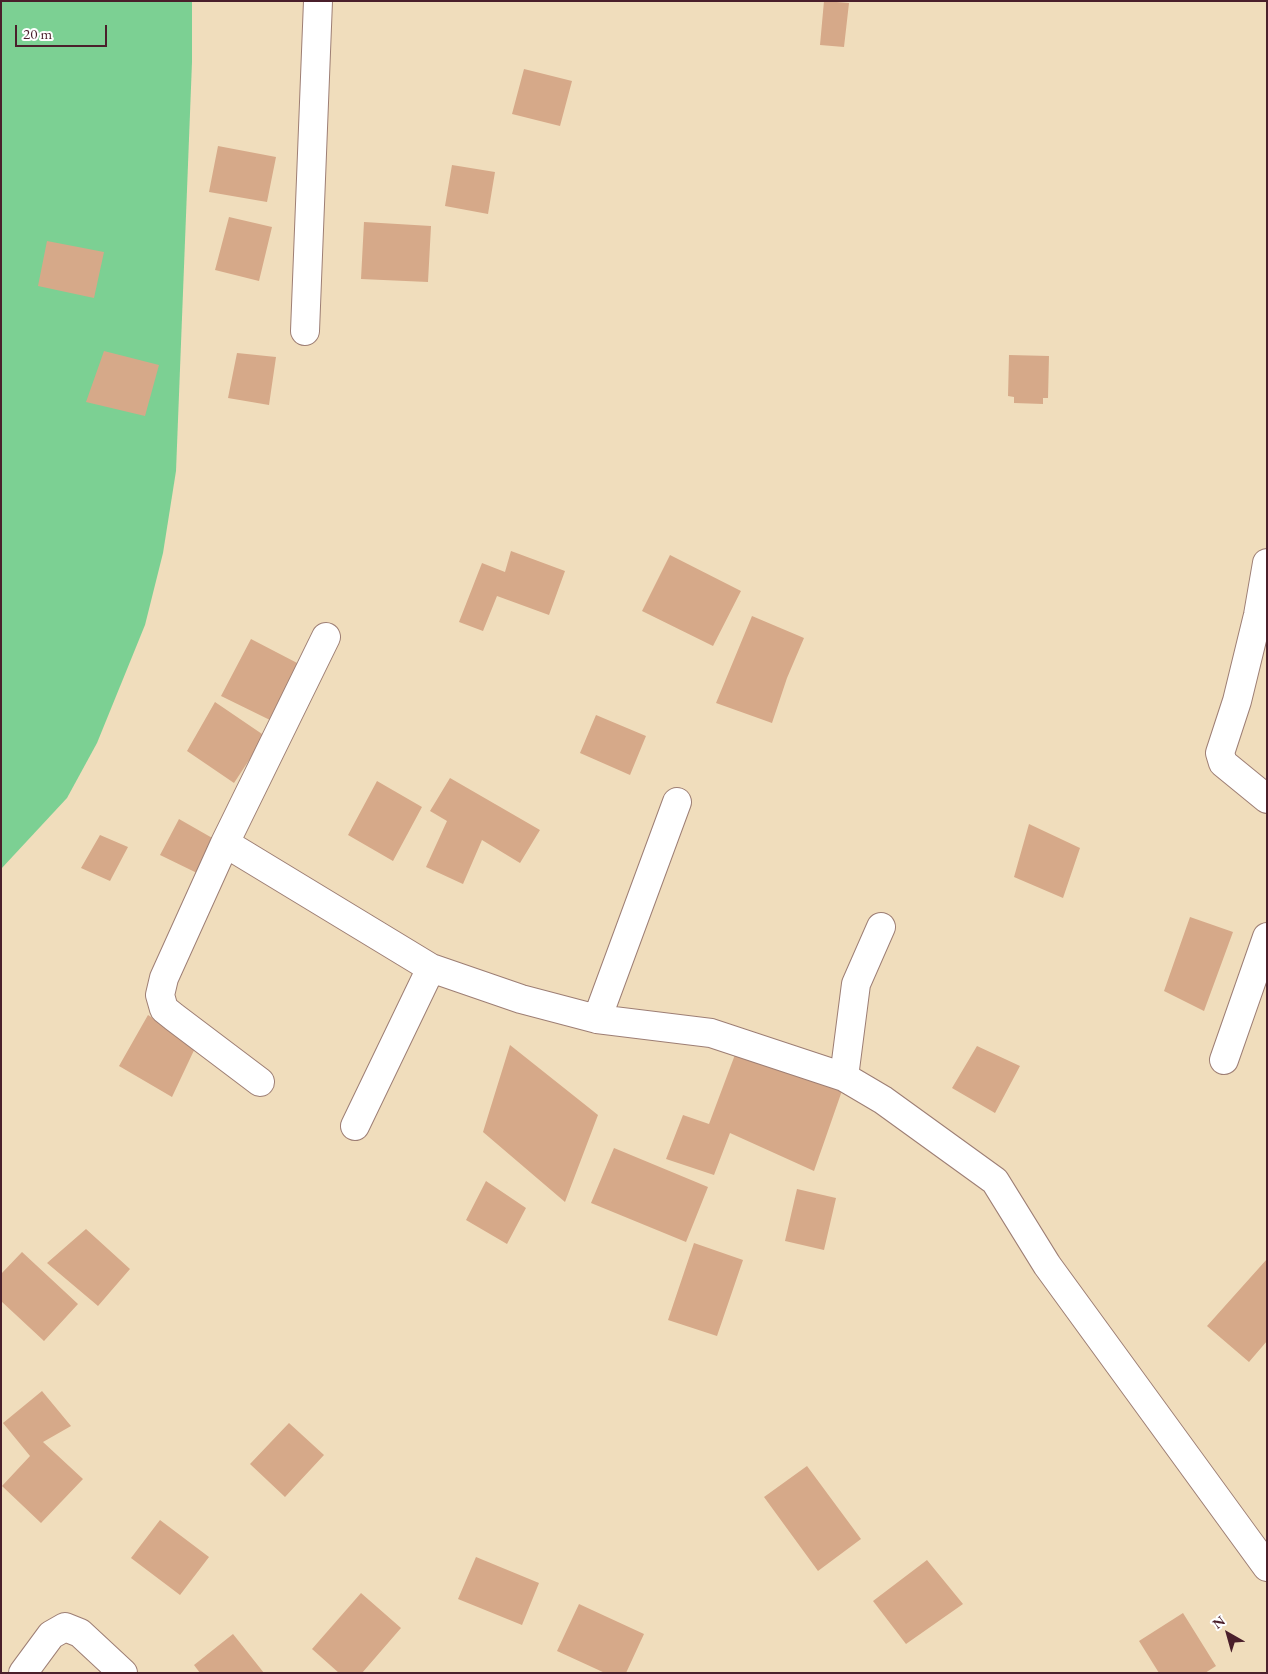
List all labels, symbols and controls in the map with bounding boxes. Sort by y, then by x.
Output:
scale bar [18,15,110,47]
text: 20 m [23,24,52,43]
north arrow [1203,1609,1253,1659]
text: N [1209,1612,1229,1633]

